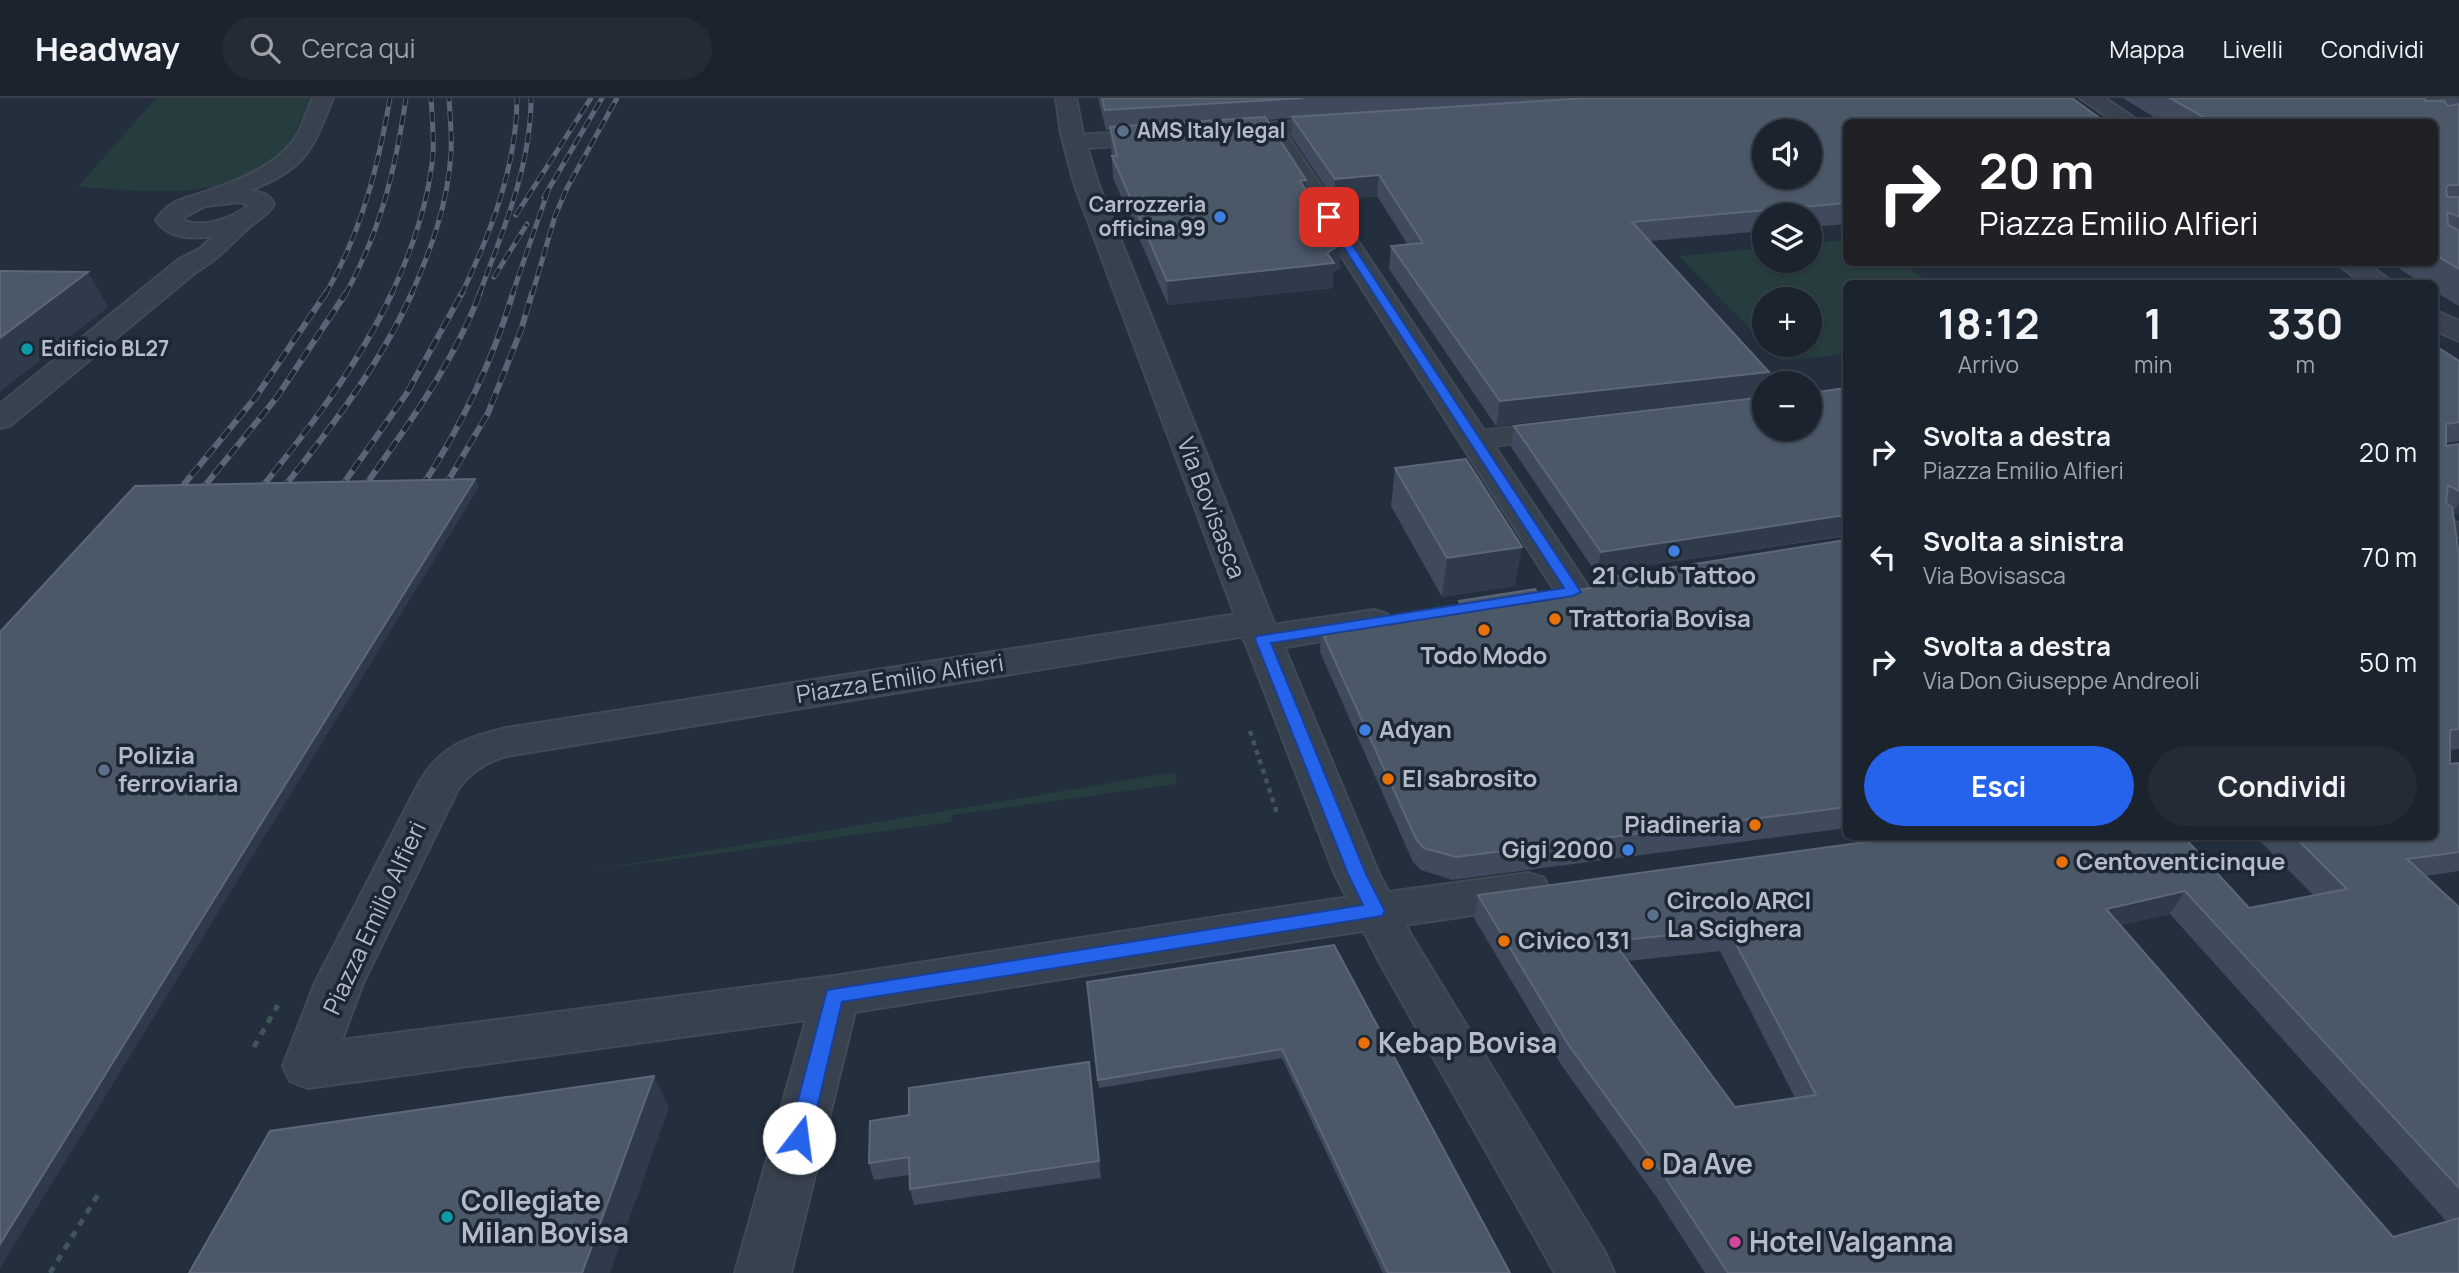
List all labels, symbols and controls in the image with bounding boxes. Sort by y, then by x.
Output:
search box [222,17,712,80]
text: Headway [35,26,180,71]
icon: search [246,29,284,67]
text: Cerca qui [302,30,415,66]
text: Mappa [2109,32,2185,65]
text: Livelli [2223,32,2283,65]
text: Condividi [2321,32,2424,65]
place label: AMS Italy legal [1137,116,1285,144]
map controls [1752,119,1822,441]
button: sound [1752,119,1822,189]
marker: AMS Italy legal [1115,123,1131,139]
text: 20 m [1979,137,2094,204]
icon: right [1864,147,1955,238]
pin [1299,187,1359,247]
place label: Carrozzeria officina 99 [1089,190,1206,242]
icon: arrive [1310,198,1348,236]
text: Piazza Emilio Alfieri [1979,201,2259,245]
button: layers [1752,203,1822,273]
marker: Carrozzeria officina 99 [1212,209,1228,225]
button: + [1752,287,1822,357]
text: 18:12 [1938,294,2039,352]
text: 1 [2144,294,2162,352]
text: 330 [2267,294,2343,352]
place label: Edificio BL27 [41,334,169,362]
marker: Edificio BL27 [19,341,35,357]
text: Arrivo [1958,348,2019,380]
text: min [2134,348,2172,380]
text: m [2295,348,2315,380]
button: − [1752,371,1822,441]
text: Svolta a destra [1923,418,2111,454]
street label: Via Bovisasca [1170,432,1255,583]
icon: right [1864,433,1902,471]
text: 20 m [2359,434,2417,470]
text: Piazza Emilio Alfieri [1923,454,2124,486]
text: Svolta a sinistra [1923,523,2124,559]
icon: left [1864,538,1902,576]
text: 70 m [2361,539,2417,575]
marker: 21 Club Tattoo [1666,543,1682,559]
place label: 21 Club Tattoo [1592,558,1756,591]
text: Via Bovisasca [1923,559,2066,591]
place label: Trattoria Bovisa [1569,601,1751,634]
marker: Trattoria Bovisa [1547,611,1563,627]
marker: Todo Modo [1476,622,1492,638]
text: Svolta a destra [1923,628,2111,664]
place label: Todo Modo [1421,638,1547,671]
icon: right [1864,643,1902,681]
text: 50 m [2359,644,2417,680]
street label: Piazza Emilio Alfieri [794,645,1006,710]
text: Via Don Giuseppe Andreoli [1923,664,2200,696]
place label: Adyan [1379,712,1452,745]
marker: Adyan [1357,722,1373,738]
place label: Polizia ferroviaria [118,738,238,799]
button: Esci [1864,746,2134,826]
button: Condividi [2148,746,2417,826]
place label: El sabrosito [1402,761,1537,794]
marker: Polizia ferroviaria [96,762,112,778]
marker: El sabrosito [1380,771,1396,787]
place label: Piadineria [1624,807,1741,840]
street label: Piazza Emilio Alfieri [314,815,433,1019]
marker: Piadineria [1747,817,1763,833]
place label: Gigi 2000 [1502,832,1614,865]
marker: Gigi 2000 [1620,842,1636,858]
place label: Centoventicinque [2076,844,2285,877]
marker: Centoventicinque [2054,854,2070,870]
place label: Circolo ARCI La Scighera [1667,883,1811,944]
marker: Circolo ARCI La Scighera [1645,907,1661,923]
place label: Civico 131 [1518,923,1631,956]
marker: Civico 131 [1496,933,1512,949]
place label: Kebap Bovisa [1378,1023,1557,1061]
marker: Kebap Bovisa [1356,1035,1372,1051]
position arrow [762,1101,836,1175]
place label: Da Ave [1662,1144,1753,1182]
marker: Da Ave [1640,1156,1656,1172]
place label: Collegiate Milan Bovisa [461,1181,629,1251]
marker: Collegiate Milan Bovisa [439,1209,455,1225]
place label: Hotel Valganna [1749,1222,1953,1260]
marker: Hotel Valganna [1727,1234,1743,1250]

